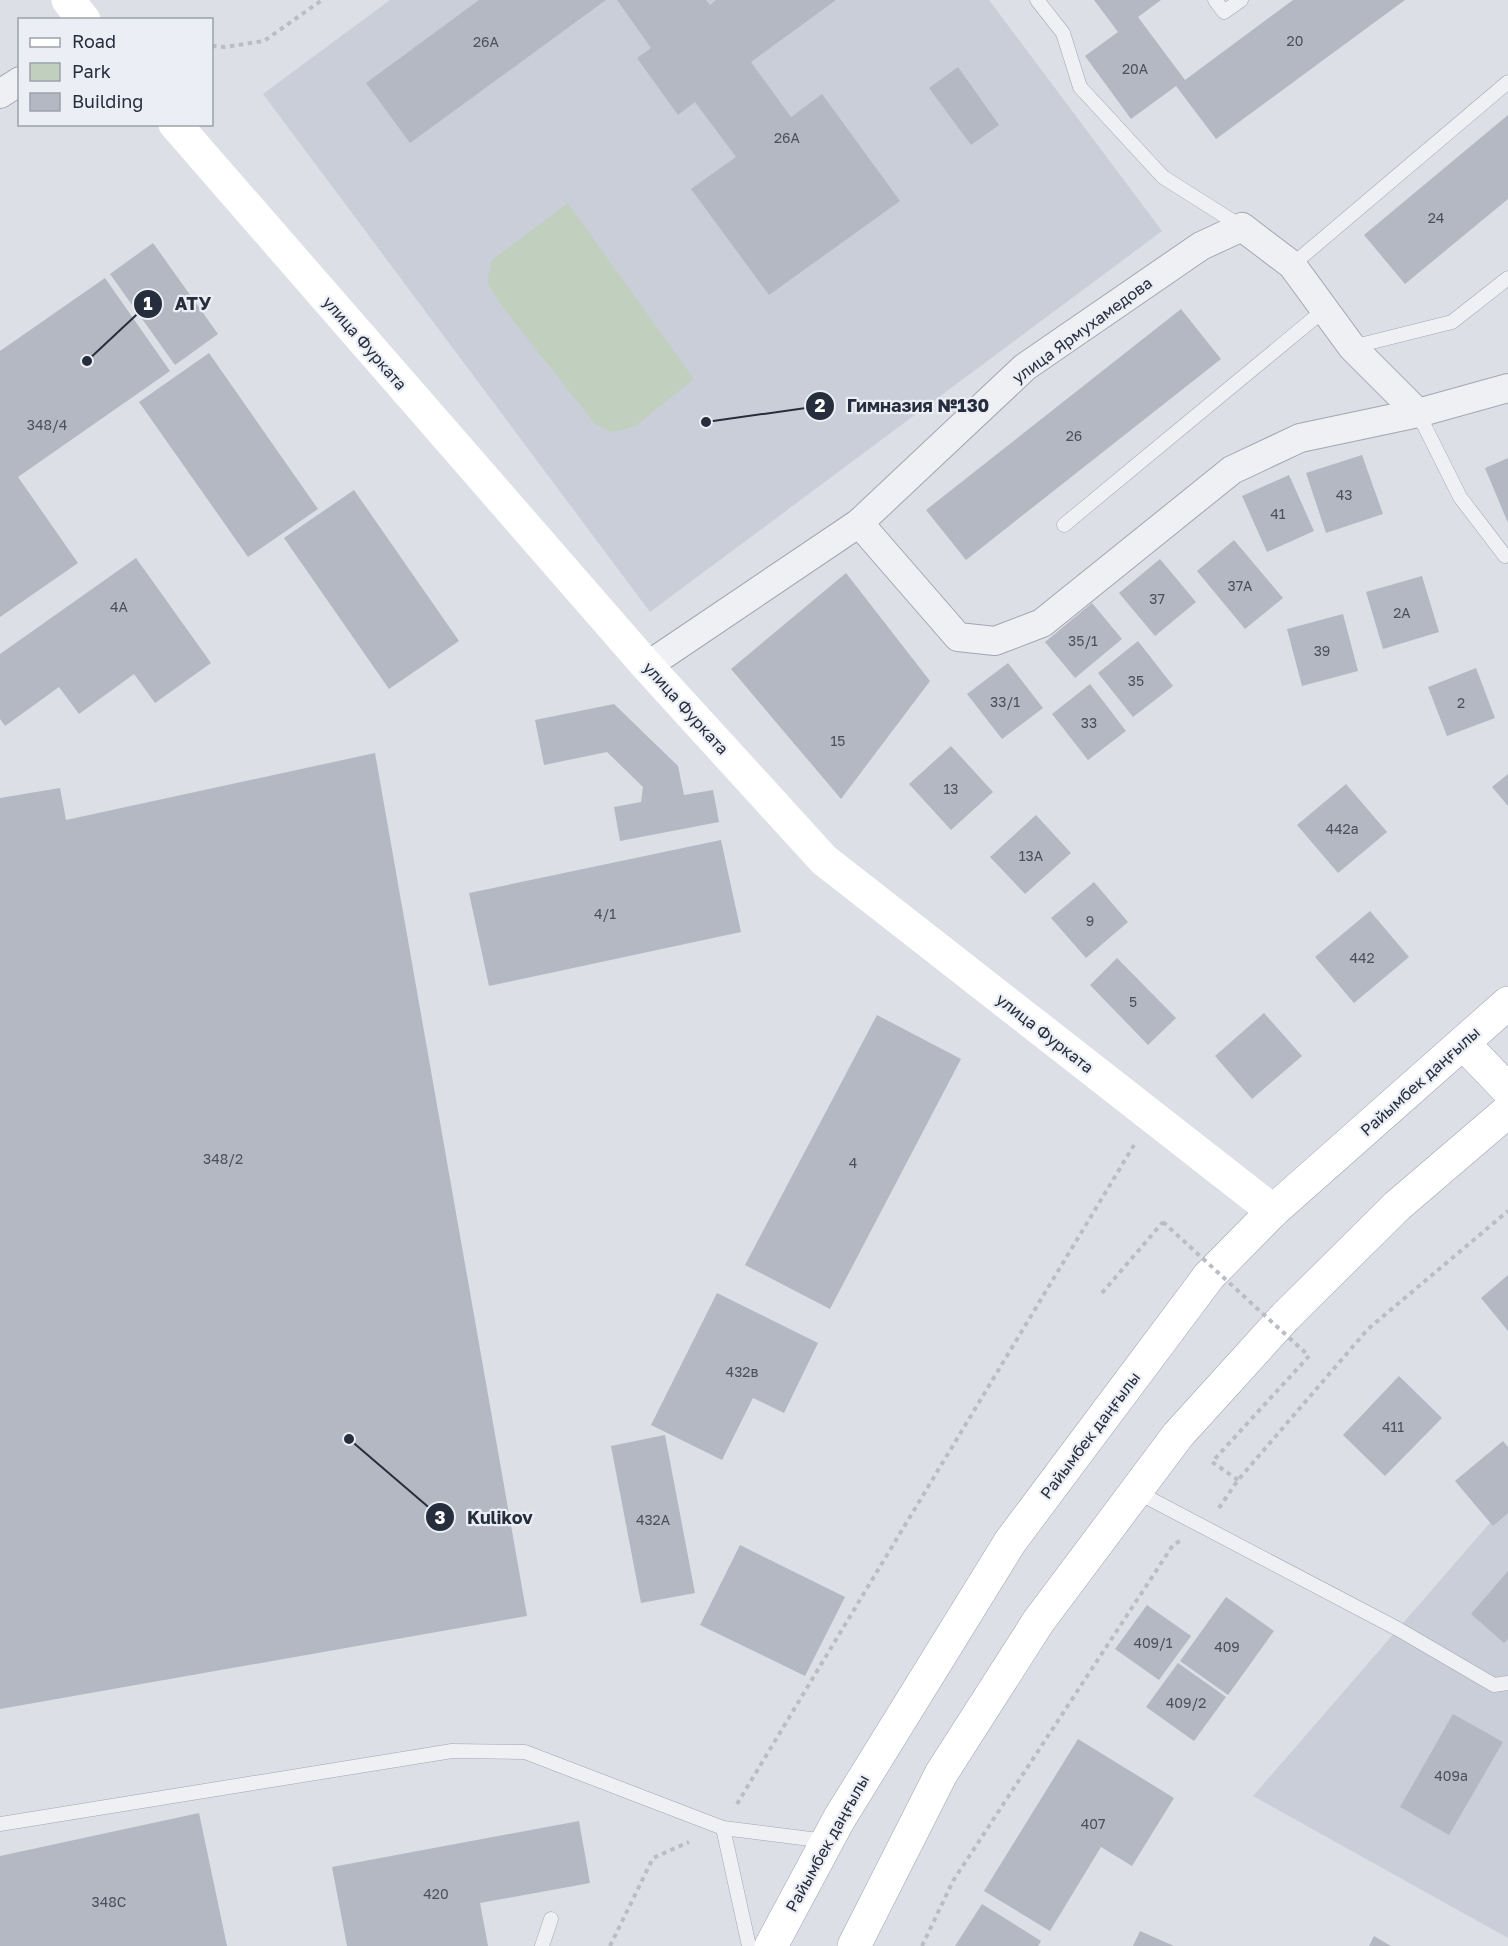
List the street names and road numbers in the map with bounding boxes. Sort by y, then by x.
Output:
street label: улица Ярмухамедова [1008,273,1156,387]
street label: улица Фурката [319,292,411,394]
street label: улица Фурката [639,657,733,759]
street label: улица Фурката [992,989,1098,1077]
street label: Райымбек даңғылы [1356,1022,1484,1140]
street label: Райымбек даңғылы [1036,1367,1144,1503]
street label: Райымбек даңғылы [781,1771,873,1915]

